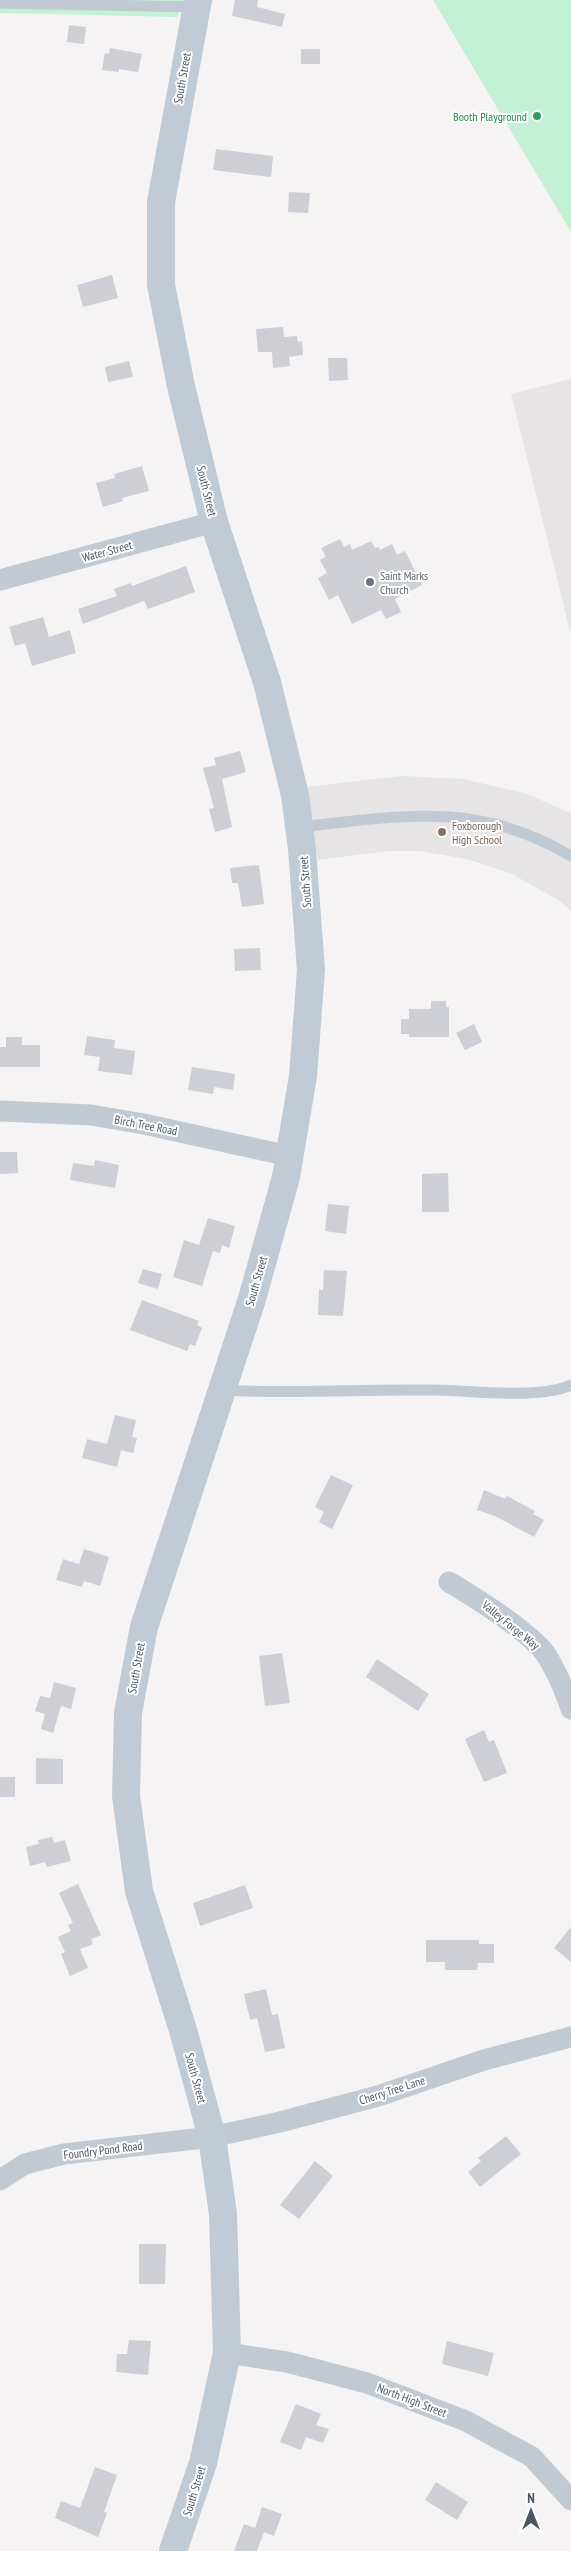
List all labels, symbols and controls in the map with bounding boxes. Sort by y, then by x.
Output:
street label: South Street [170,51,194,105]
place label: Booth Playground [453,109,527,124]
marker: Booth Playground [531,110,543,122]
street label: South Street [193,464,221,518]
street label: Water Street [80,537,134,565]
place label: Saint Marks Church [380,568,428,597]
marker: Saint Marks Church [364,576,376,588]
place label: Foxborough High School [452,818,502,847]
marker: Foxborough High School [436,826,448,838]
street label: South Street [296,855,314,908]
street label: Birch Tree Road [113,1112,179,1138]
street label: South Street [242,1254,270,1308]
street label: Valley Forge Way [478,1597,543,1653]
street label: South Street [124,1641,148,1695]
street label: South Street [182,2051,210,2105]
street label: Cherry Tree Lane [357,2072,427,2108]
street label: Foundry Pond Road [63,2138,143,2162]
street label: North High Street [375,2380,450,2420]
street label: South Street [179,2464,209,2518]
north arrow [506,2486,556,2536]
text: N [527,2489,535,2507]

